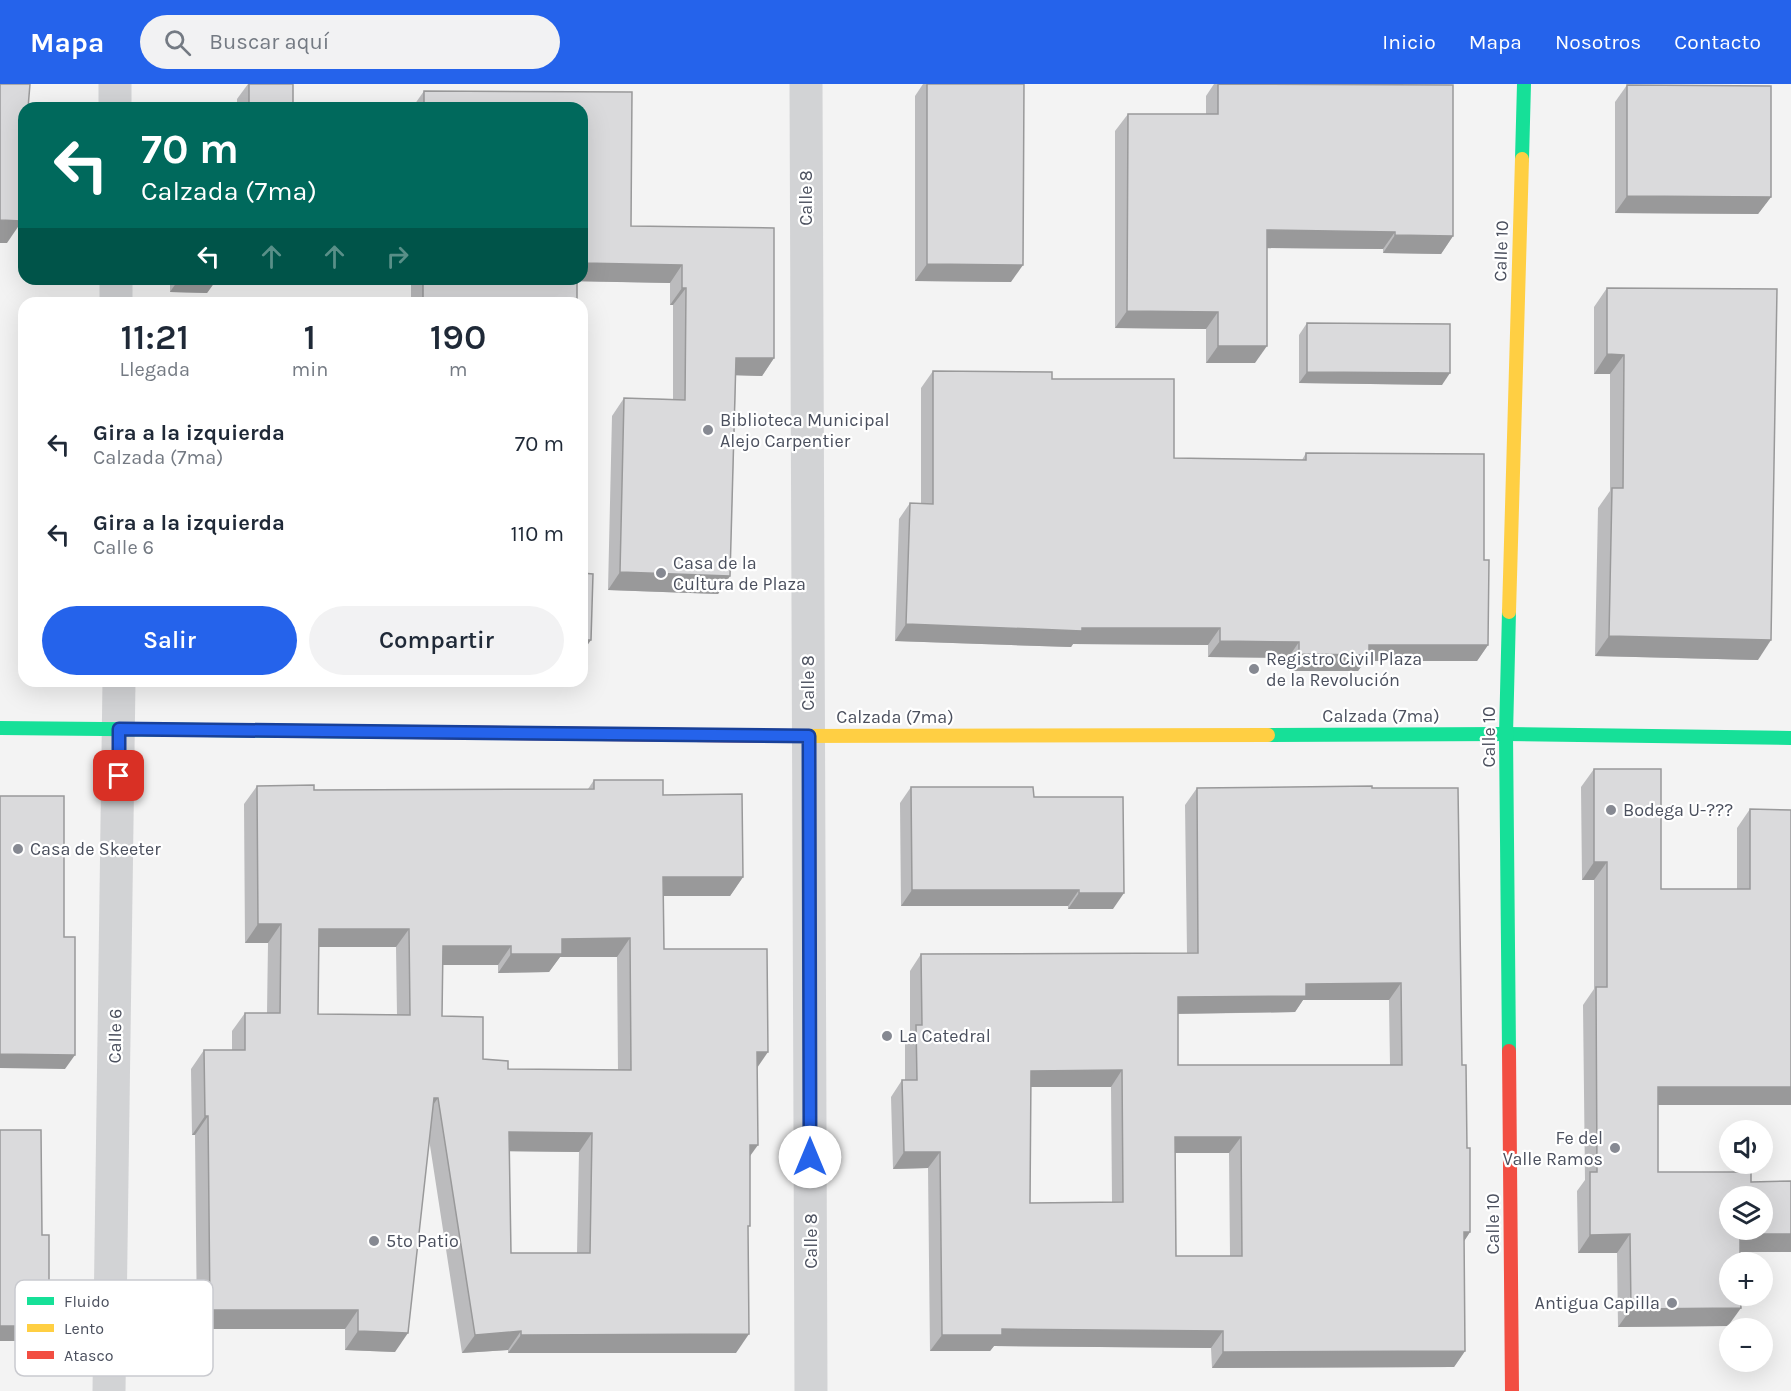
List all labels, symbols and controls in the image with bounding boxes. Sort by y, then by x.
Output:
search box [140,15,560,69]
text: Mapa [30,26,104,59]
icon: search [161,26,194,59]
text: Buscar aquí [209,29,329,55]
text: Inicio [1382,30,1436,54]
text: Mapa [1469,30,1522,54]
text: Nosotros [1555,30,1641,54]
text: Contacto [1674,30,1761,54]
text: 70 m [141,124,239,174]
icon: left [42,126,120,204]
street label: Calle 8 [795,170,817,226]
text: Calzada (7ma) [141,175,317,207]
street label: Calle 10 [1489,220,1513,282]
icon: left [192,240,225,273]
icon: ahead [255,240,288,273]
icon: ahead [318,240,351,273]
icon: right [381,240,414,273]
text: 11:21 [120,316,189,358]
text: 1 [304,316,316,358]
text: 190 [430,316,486,358]
text: Llegada [120,358,190,381]
text: min [291,358,328,381]
text: m [449,358,467,381]
place label: Biblioteca Municipal Alejo Carpentier [720,409,889,452]
text: Gira a la izquierda [93,420,285,446]
marker: Biblioteca Municipal Alejo Carpentier [701,423,715,437]
icon: left [42,428,75,461]
text: 70 m [515,431,564,457]
text: Calzada (7ma) [93,446,223,469]
text: Gira a la izquierda [93,510,285,536]
icon: left [42,518,75,551]
text: 110 m [511,521,564,547]
text: Calle 6 [93,536,154,559]
place label: Casa de la Cultura de Plaza [673,552,806,595]
marker: Casa de la Cultura de Plaza [654,566,668,580]
button: Salir [42,606,297,675]
button: Compartir [309,606,564,675]
place label: Registro Civil Plaza de la Revolución [1266,648,1422,691]
street label: Calle 8 [797,655,819,711]
marker: Registro Civil Plaza de la Revolución [1247,662,1261,676]
street label: Calzada (7ma) [1322,705,1440,727]
street label: Calzada (7ma) [836,706,954,728]
street label: Calle 10 [1478,706,1500,768]
pin [93,750,144,801]
icon: arrive [102,759,135,792]
place label: Bodega U-??? [1623,799,1733,821]
marker: Bodega U-??? [1604,803,1618,817]
place label: Casa de Skeeter [30,838,161,860]
marker: Casa de Skeeter [11,842,25,856]
street label: Calle 6 [104,1008,126,1064]
place label: La Catedral [899,1025,991,1047]
marker: La Catedral [880,1029,894,1043]
map controls [1719,1120,1773,1372]
button: sound [1719,1120,1773,1174]
position arrow [778,1125,842,1189]
place label: Fe del Valle Ramos [1503,1127,1603,1170]
marker: Fe del Valle Ramos [1608,1141,1622,1155]
button: layers [1719,1186,1773,1240]
street label: Calle 10 [1482,1193,1504,1255]
street label: Calle 8 [800,1213,822,1269]
place label: 5to Patio [386,1230,459,1252]
marker: 5to Patio [367,1234,381,1248]
button: + [1719,1252,1773,1306]
legend [15,1280,213,1376]
text: Fluido [64,1292,110,1311]
place label: Antigua Capilla [1535,1292,1660,1314]
marker: Antigua Capilla [1665,1296,1679,1310]
button: − [1719,1318,1773,1372]
text: Lento [64,1319,104,1338]
text: Atasco [64,1346,113,1365]

